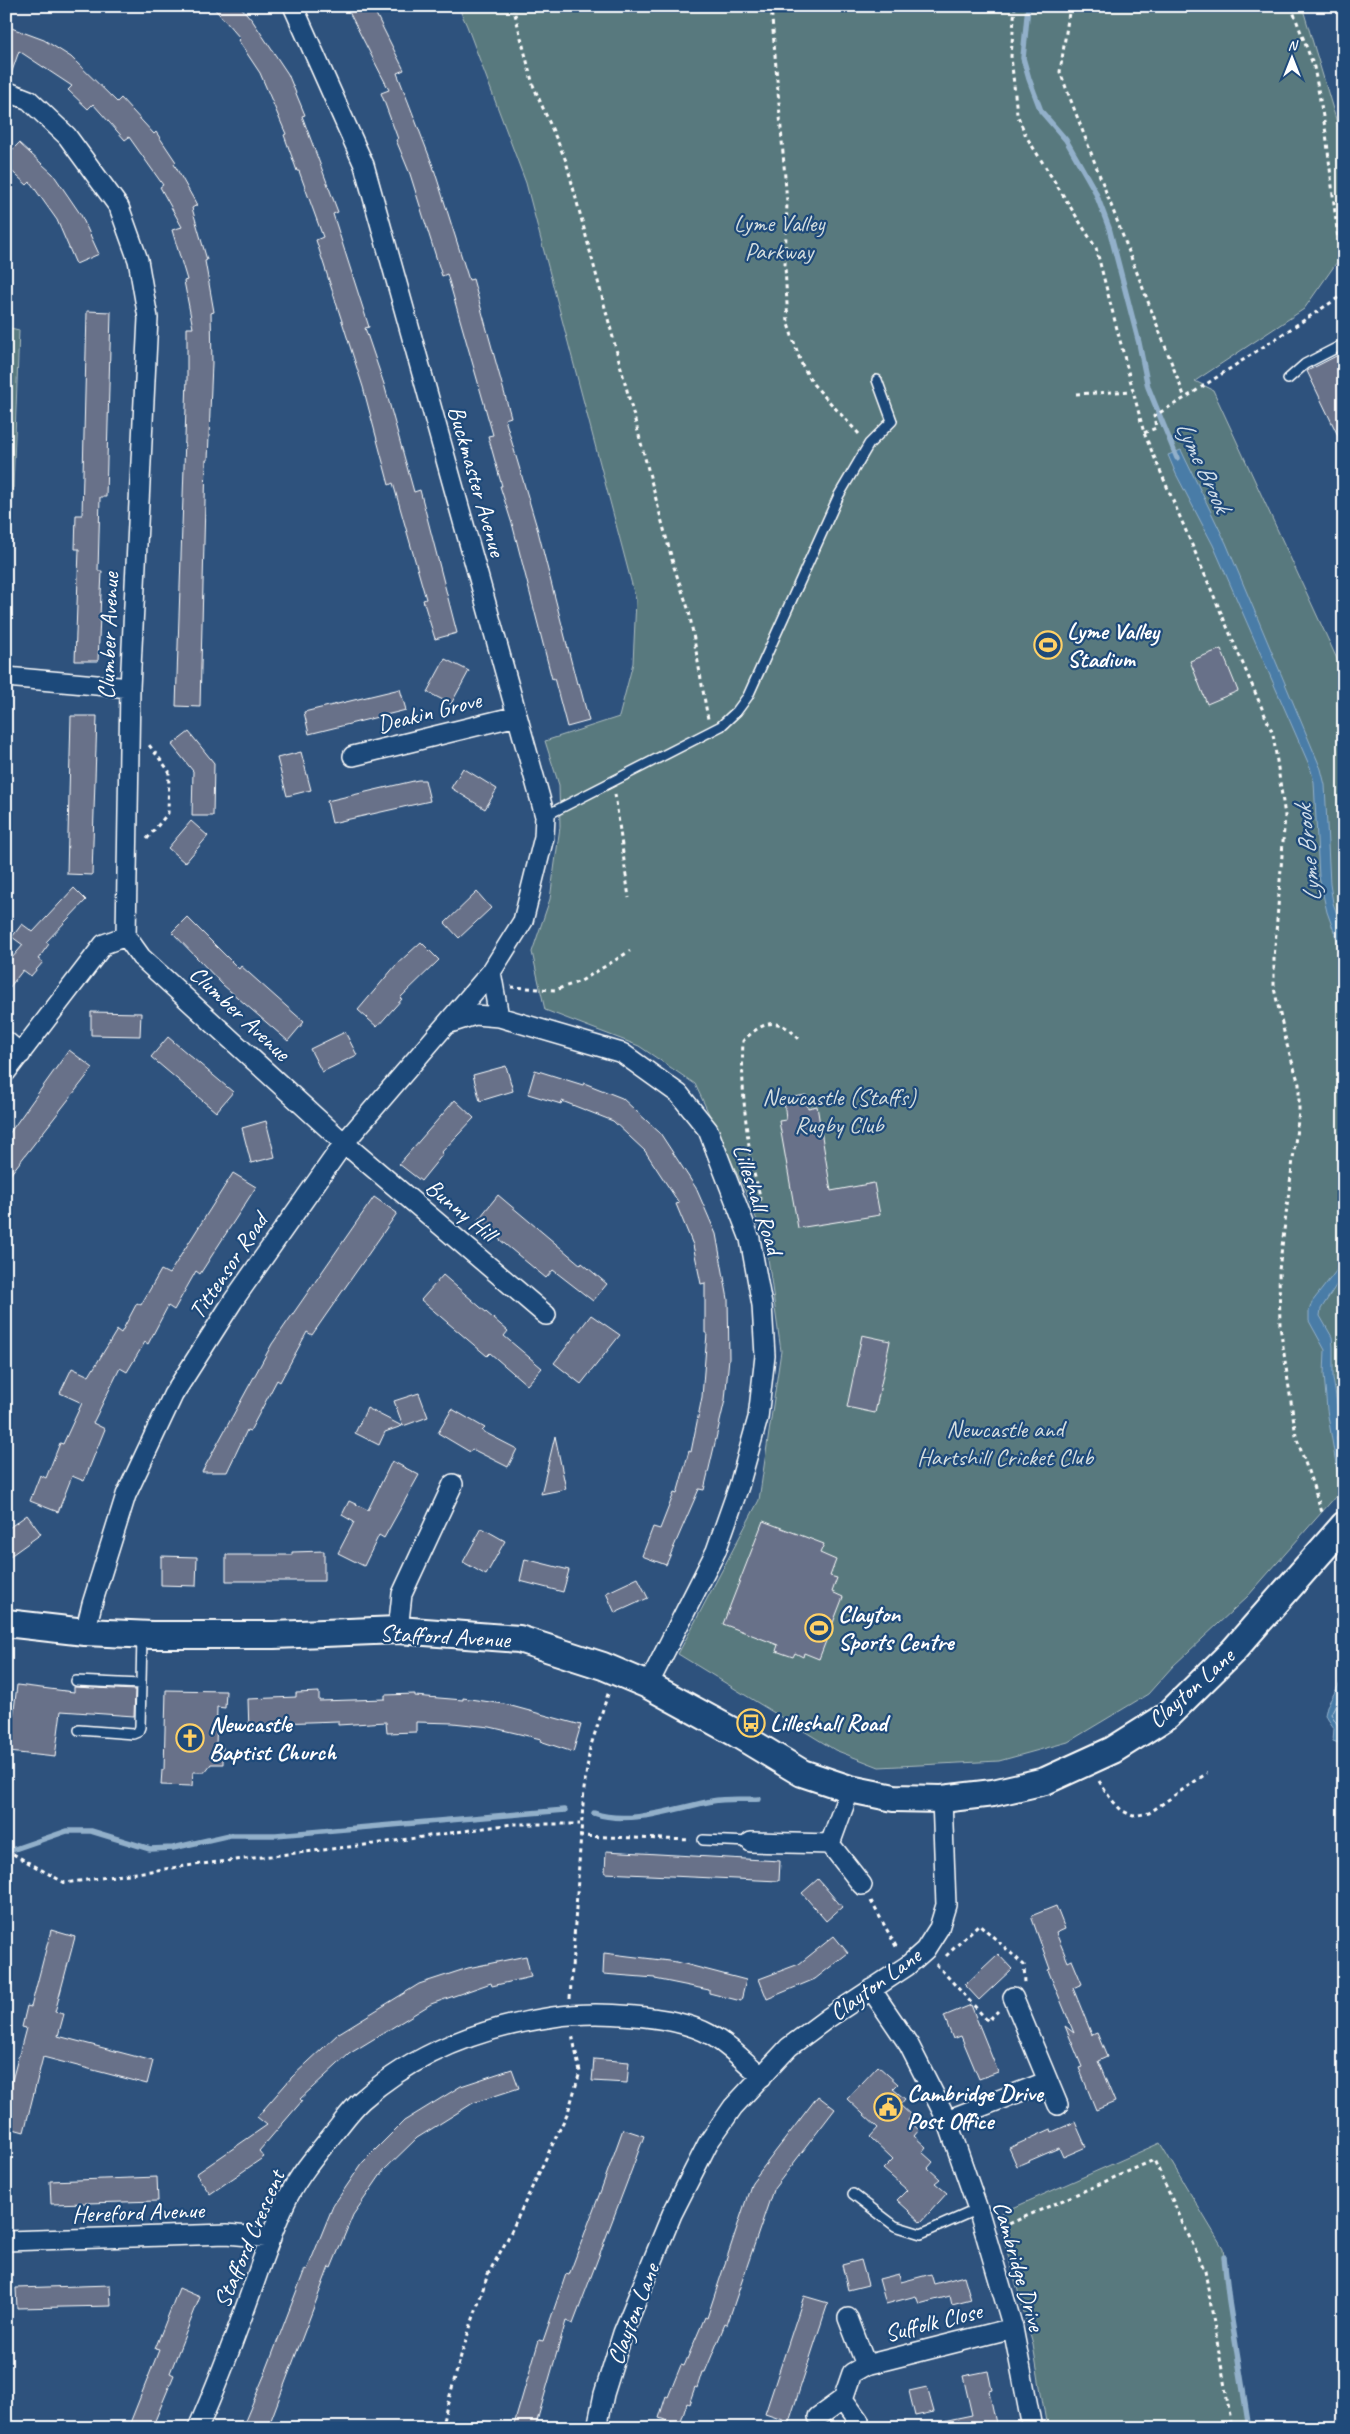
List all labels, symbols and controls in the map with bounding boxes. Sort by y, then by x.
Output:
north arrow [1268,32,1318,82]
text: N [1288,37,1299,54]
park label: Lyme Valley Parkway [734,208,826,266]
street label: Buckmaster Avenue [441,402,513,562]
water label: Lyme Brook [1168,416,1240,521]
street label: Clumber Avenue [91,570,125,700]
place label: Lyme Valley Stadium [1067,616,1161,674]
sports icon: Lyme Valley Stadium [1033,630,1063,660]
street label: Deakin Grove [374,684,486,739]
water label: Lyme Brook [1287,799,1329,904]
street label: Clumber Avenue [183,959,298,1069]
park label: Newcastle (Staffs) Rugby Club [762,1082,917,1140]
street label: Lilleshall Road [726,1140,791,1261]
street label: Bunny Hill [420,1172,505,1251]
street label: Tittensor Road [182,1204,276,1325]
park label: Newcastle and Hartshill Cricket Club [917,1414,1095,1472]
place label: Clayton Sports Centre [838,1599,955,1657]
sports icon: Clayton Sports Centre [804,1613,834,1643]
street label: Stafford Avenue [379,1618,513,1654]
street label: Clayton Lane [1142,1640,1242,1735]
bus stop icon: Lilleshall Road [736,1708,766,1738]
place label: Lilleshall Road [770,1708,891,1738]
place label: Newcastle Baptist Church [209,1709,337,1767]
church icon: Newcastle Baptist Church [175,1723,205,1753]
street label: Clayton Lane [823,1939,928,2027]
place label: Cambridge Drive Post Office [907,2078,1045,2136]
public building icon: Cambridge Drive Post Office [873,2092,903,2122]
street label: Stafford Crescent [207,2164,292,2312]
street label: Hereford Avenue [71,2195,207,2229]
street label: Cambridge Drive [986,2198,1052,2336]
street label: Clayton Lane [600,2257,667,2369]
street label: Suffolk Close [881,2295,987,2349]

